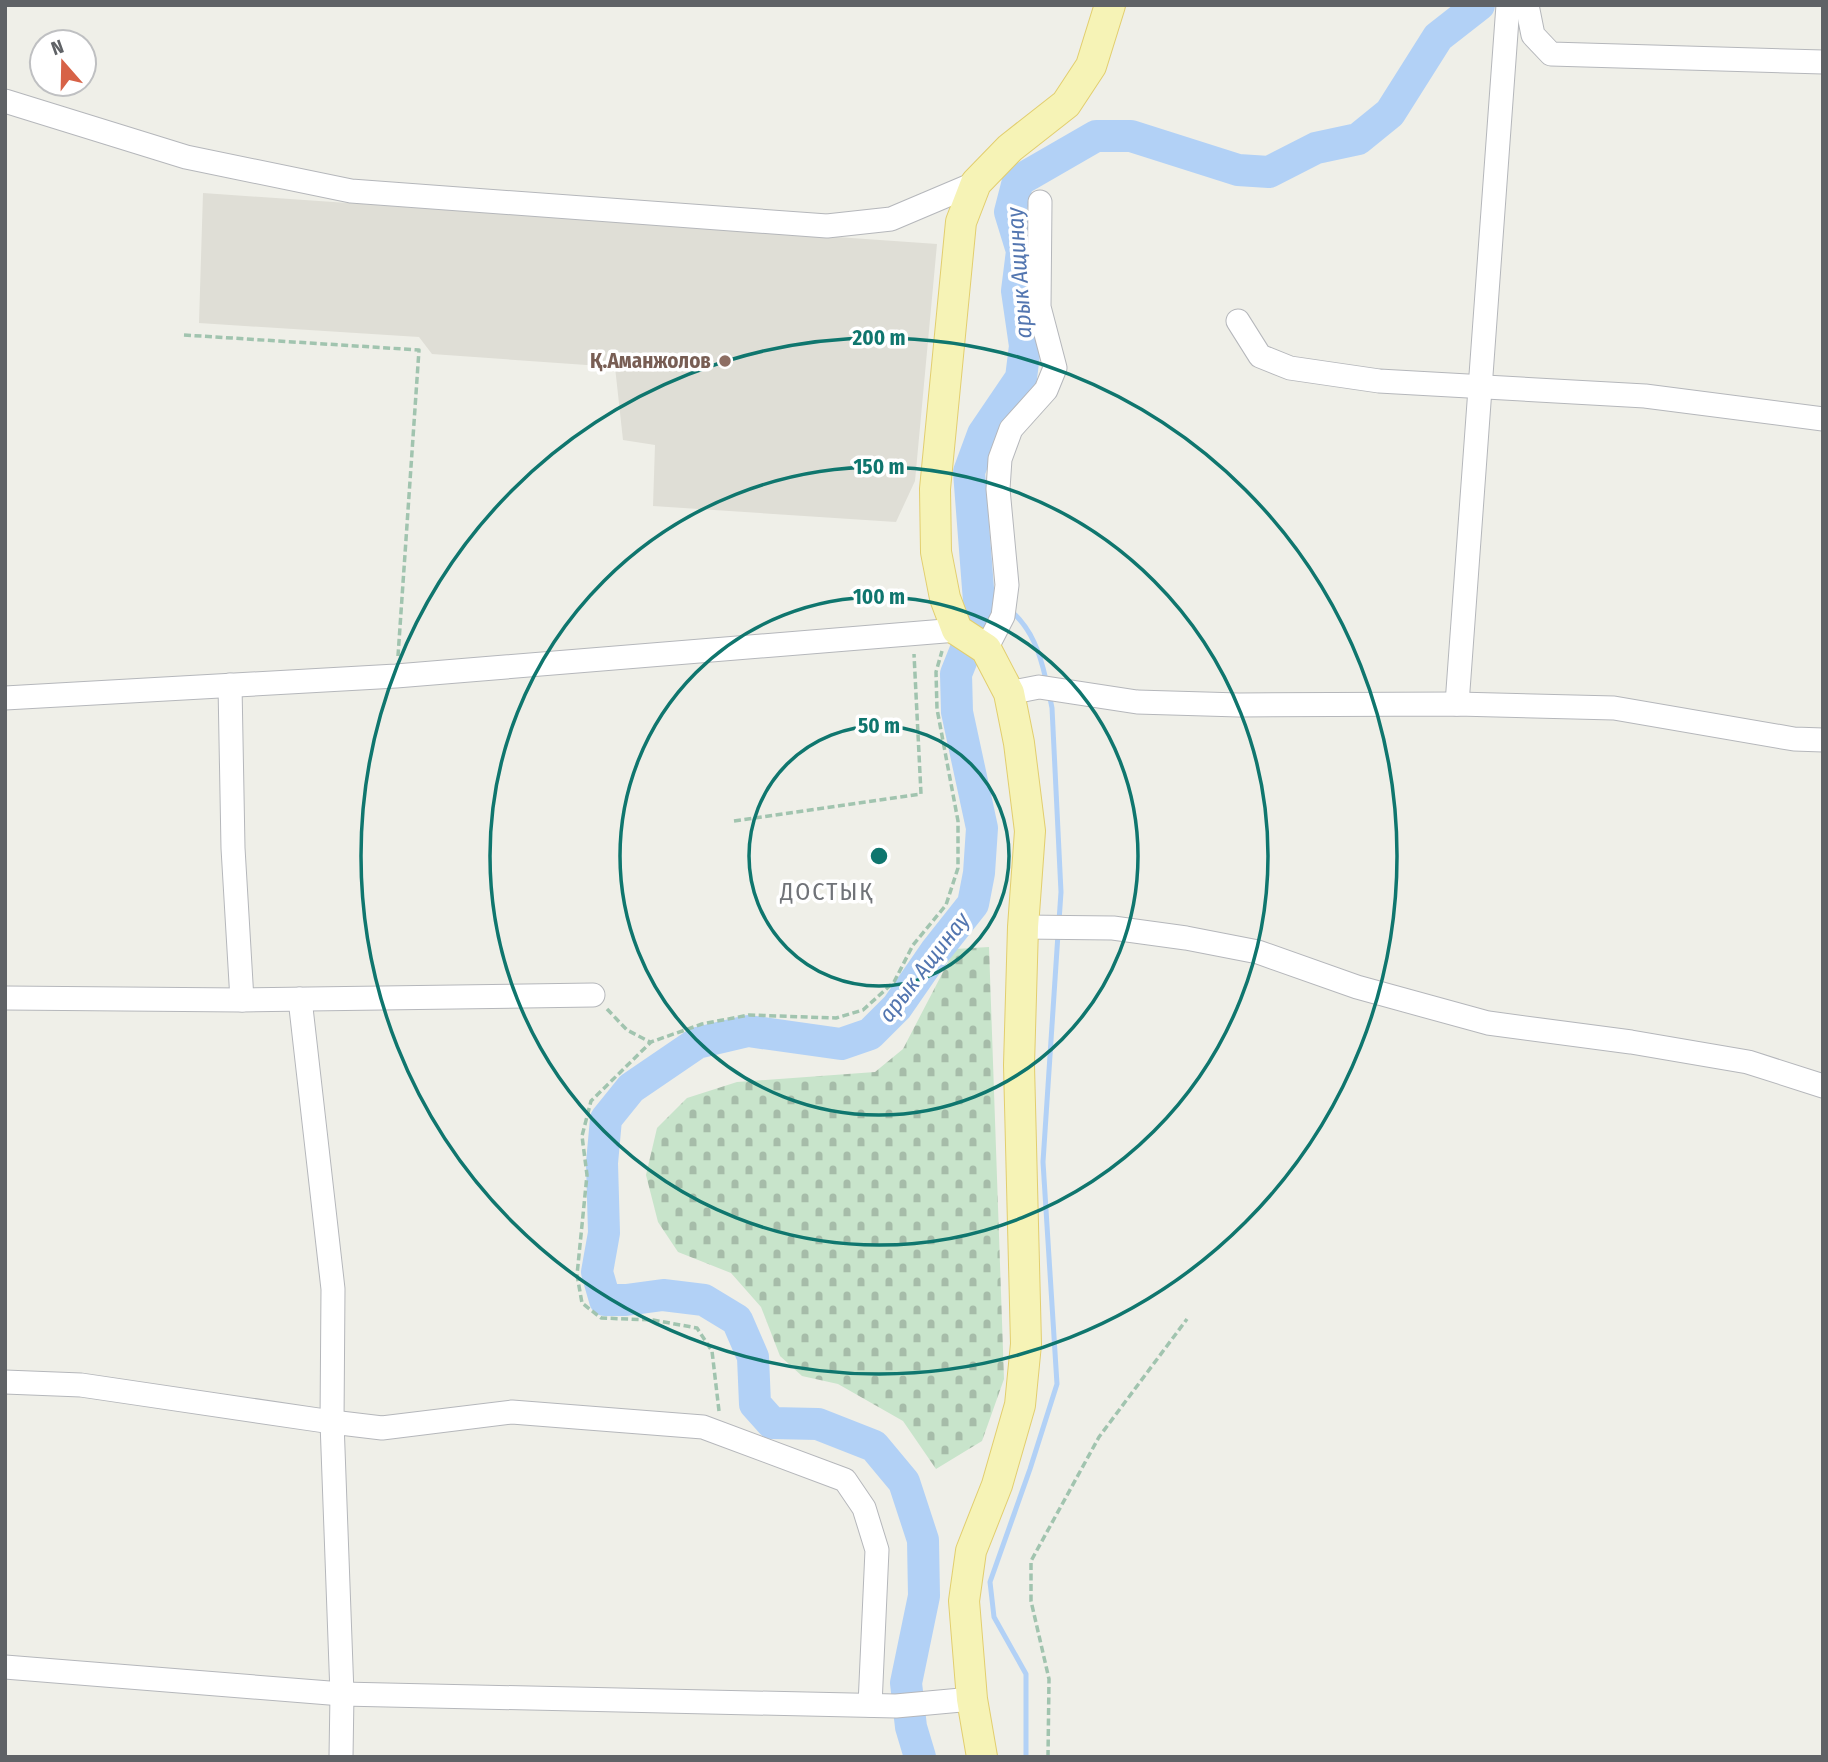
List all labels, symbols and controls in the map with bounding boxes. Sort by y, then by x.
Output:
north arrow [28,28,98,98]
text: N [48,35,67,60]
water label: арык Ащинау [1000,206,1038,340]
text: 200 m [851,325,906,351]
place label: Қ.Аманжолов [590,348,711,374]
marker: Қ.Аманжолов [717,353,733,369]
text: 150 m [853,454,905,480]
text: 100 m [853,584,905,610]
text: 50 m [858,713,900,739]
centre of rings [867,844,891,868]
district label: ДОСТЫҚ [779,878,874,906]
water label: арык Ащинау [873,906,976,1027]

